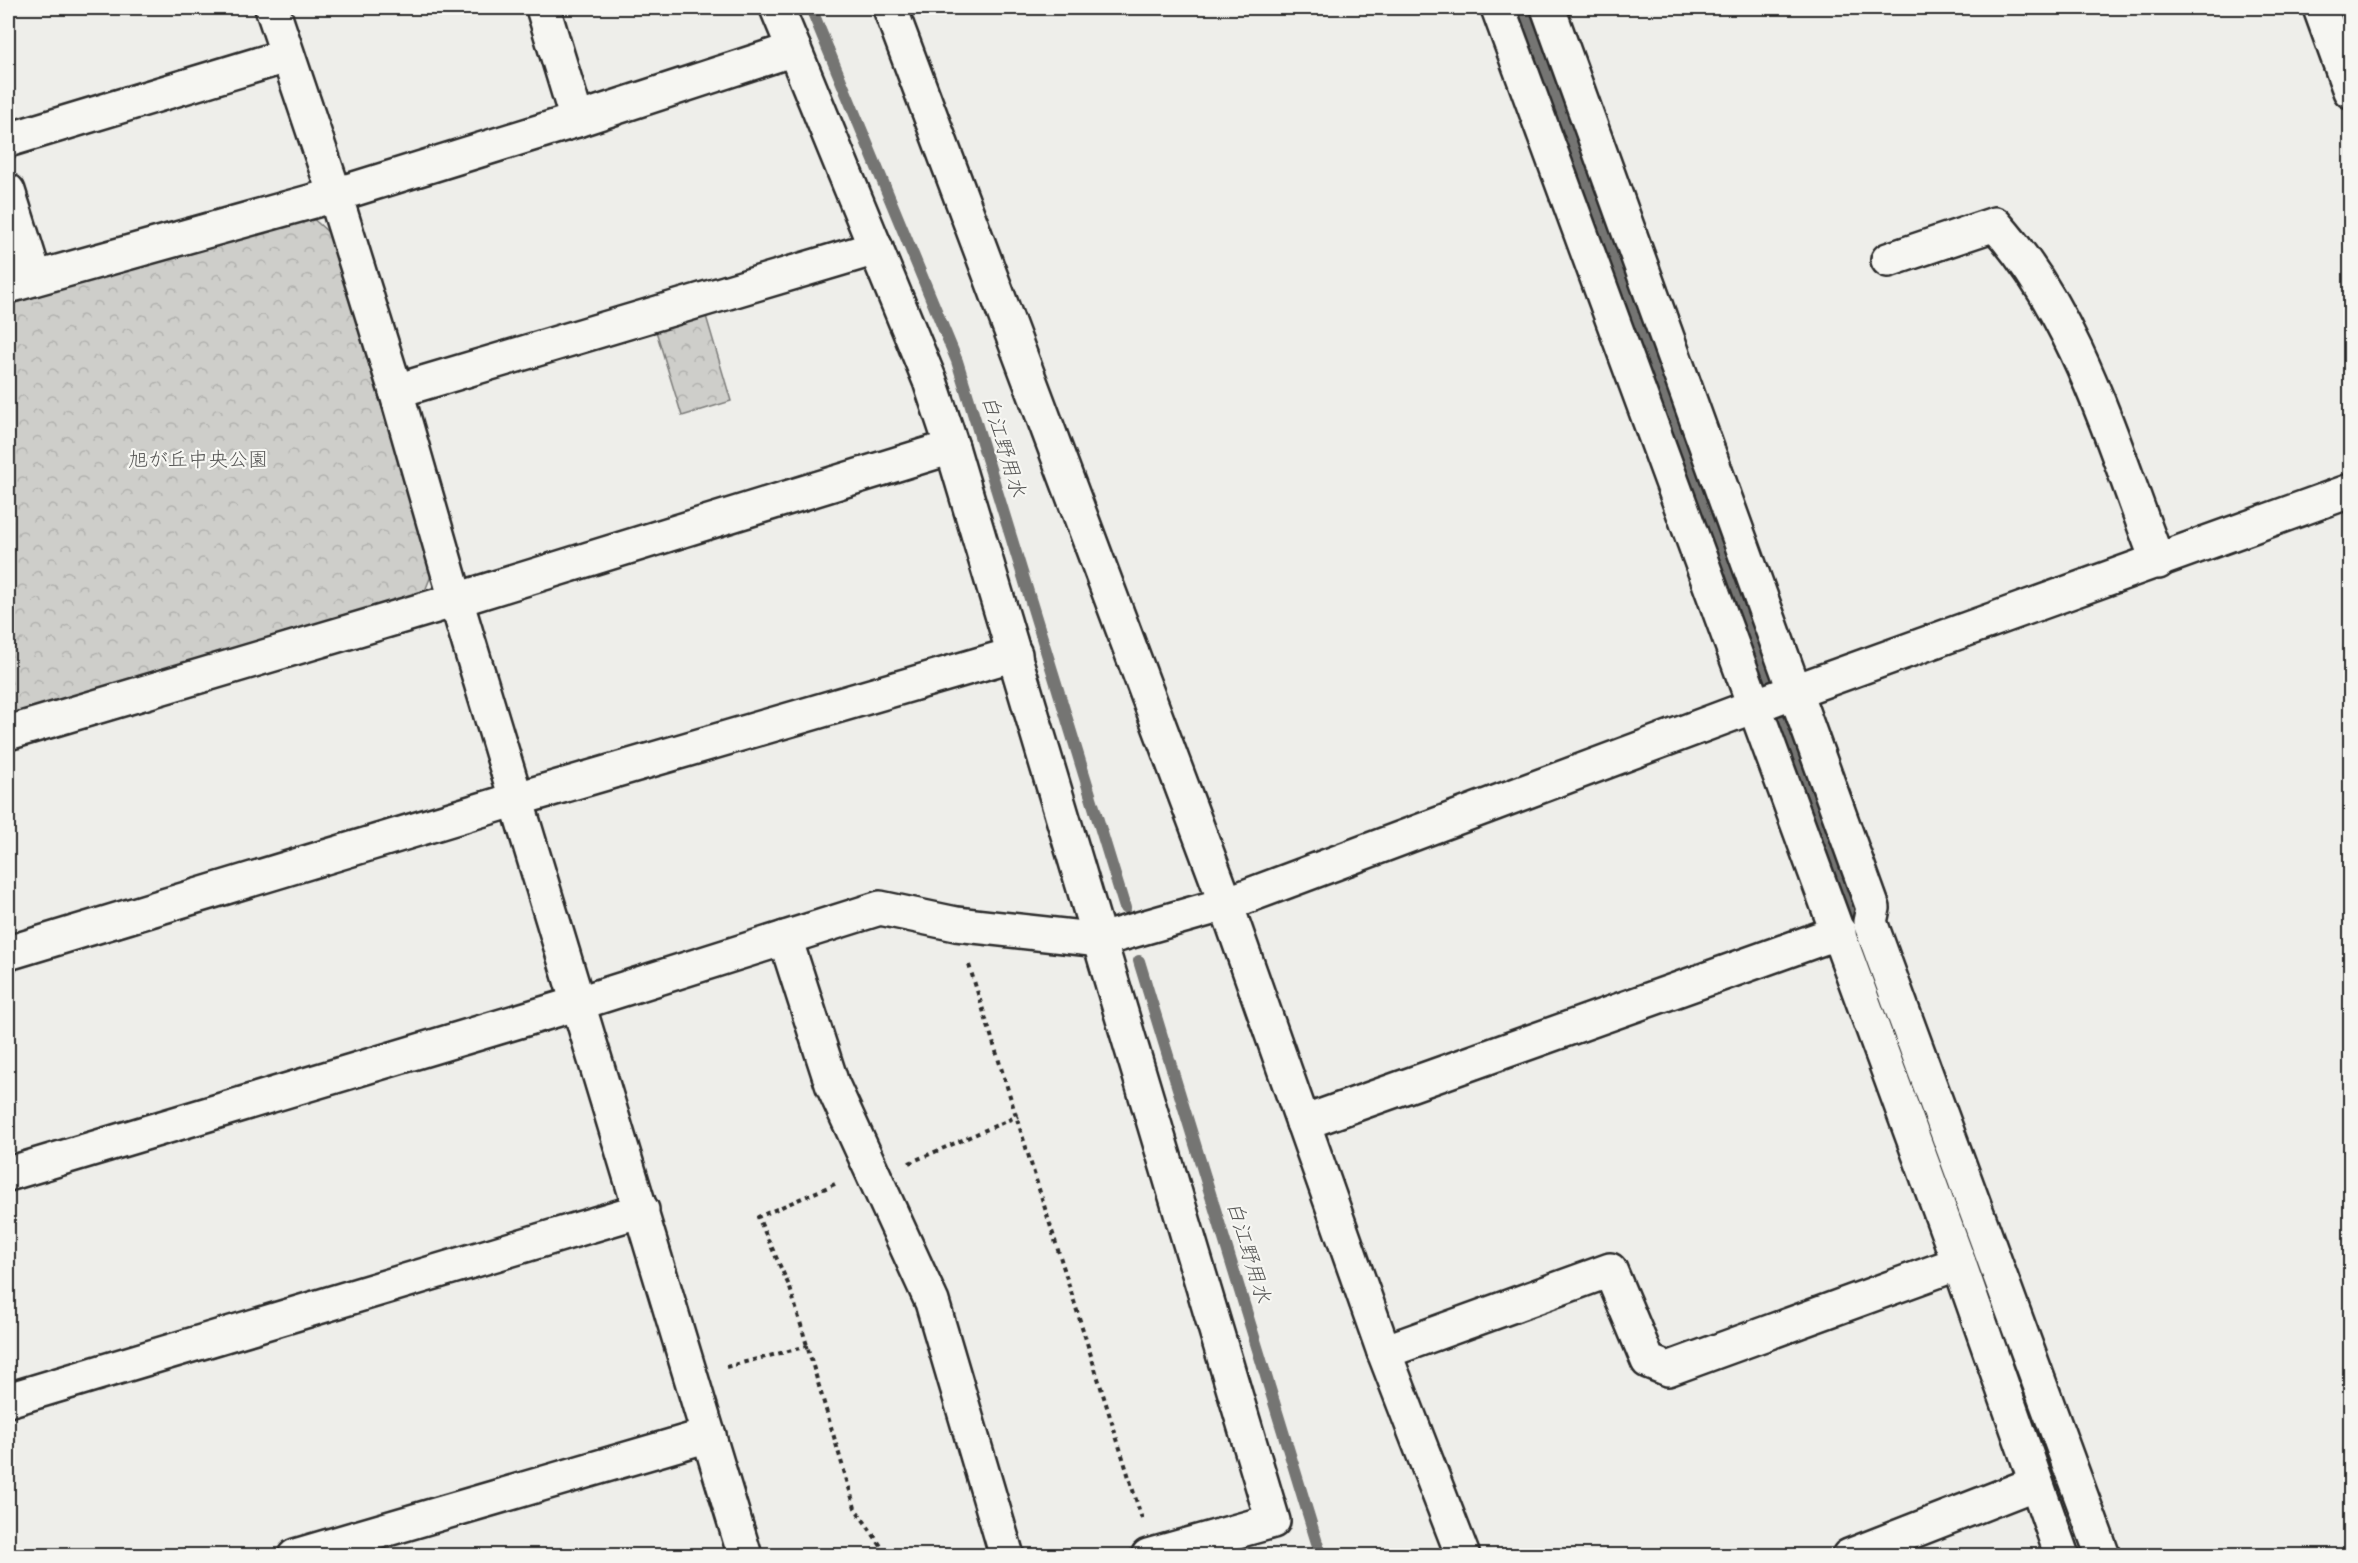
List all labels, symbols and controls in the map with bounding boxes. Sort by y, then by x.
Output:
water label: 白江野用水 [975,391,1034,500]
park label: 旭が丘中央公園 [128,445,268,472]
water label: 白江野用水 [1220,1197,1279,1306]

